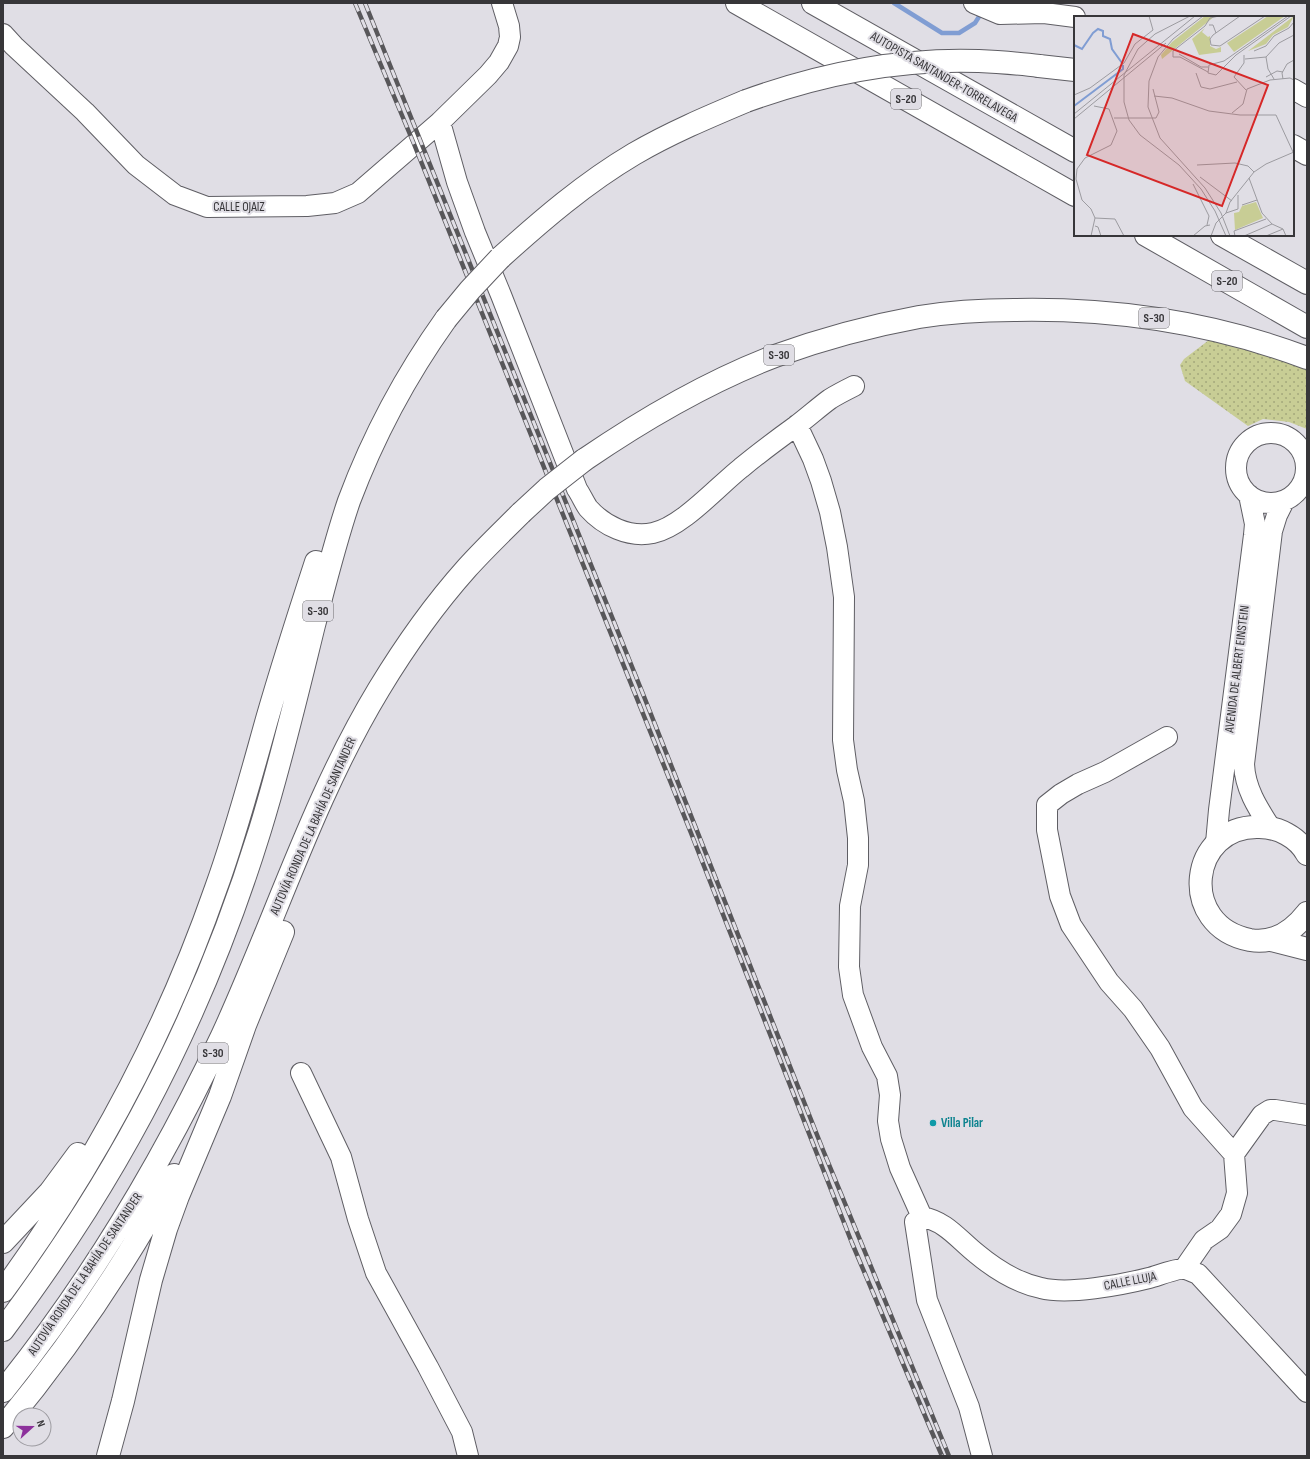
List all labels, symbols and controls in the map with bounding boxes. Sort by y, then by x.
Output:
inset map [1074,16,1294,236]
street label: AUTOPISTA SANTANDER-TORRELAVEGA [867,28,1021,126]
road number: S-20 [891,89,921,109]
street label: CALLE OJAIZ [213,199,265,215]
road number: S-20 [1212,271,1242,291]
road number: S-30 [1139,308,1169,328]
road number: S-30 [764,345,794,365]
road number: S-30 [303,601,333,621]
street label: AVENIDA DE ALBERT EINSTEIN [1221,605,1253,734]
street label: AUTOVÍA RONDA DE LA BAHÍA DE SANTANDER [266,735,360,918]
road number: S-30 [198,1043,228,1063]
place label: Villa Pilar [941,1115,983,1131]
marker: Villa Pilar [928,1118,938,1128]
street label: AUTOVÍA RONDA DE LA BAHÍA DE SANTANDER [24,1189,146,1359]
street label: CALLE LLUJA [1103,1268,1158,1294]
north arrow [12,1407,52,1447]
text: N [34,1419,48,1429]

